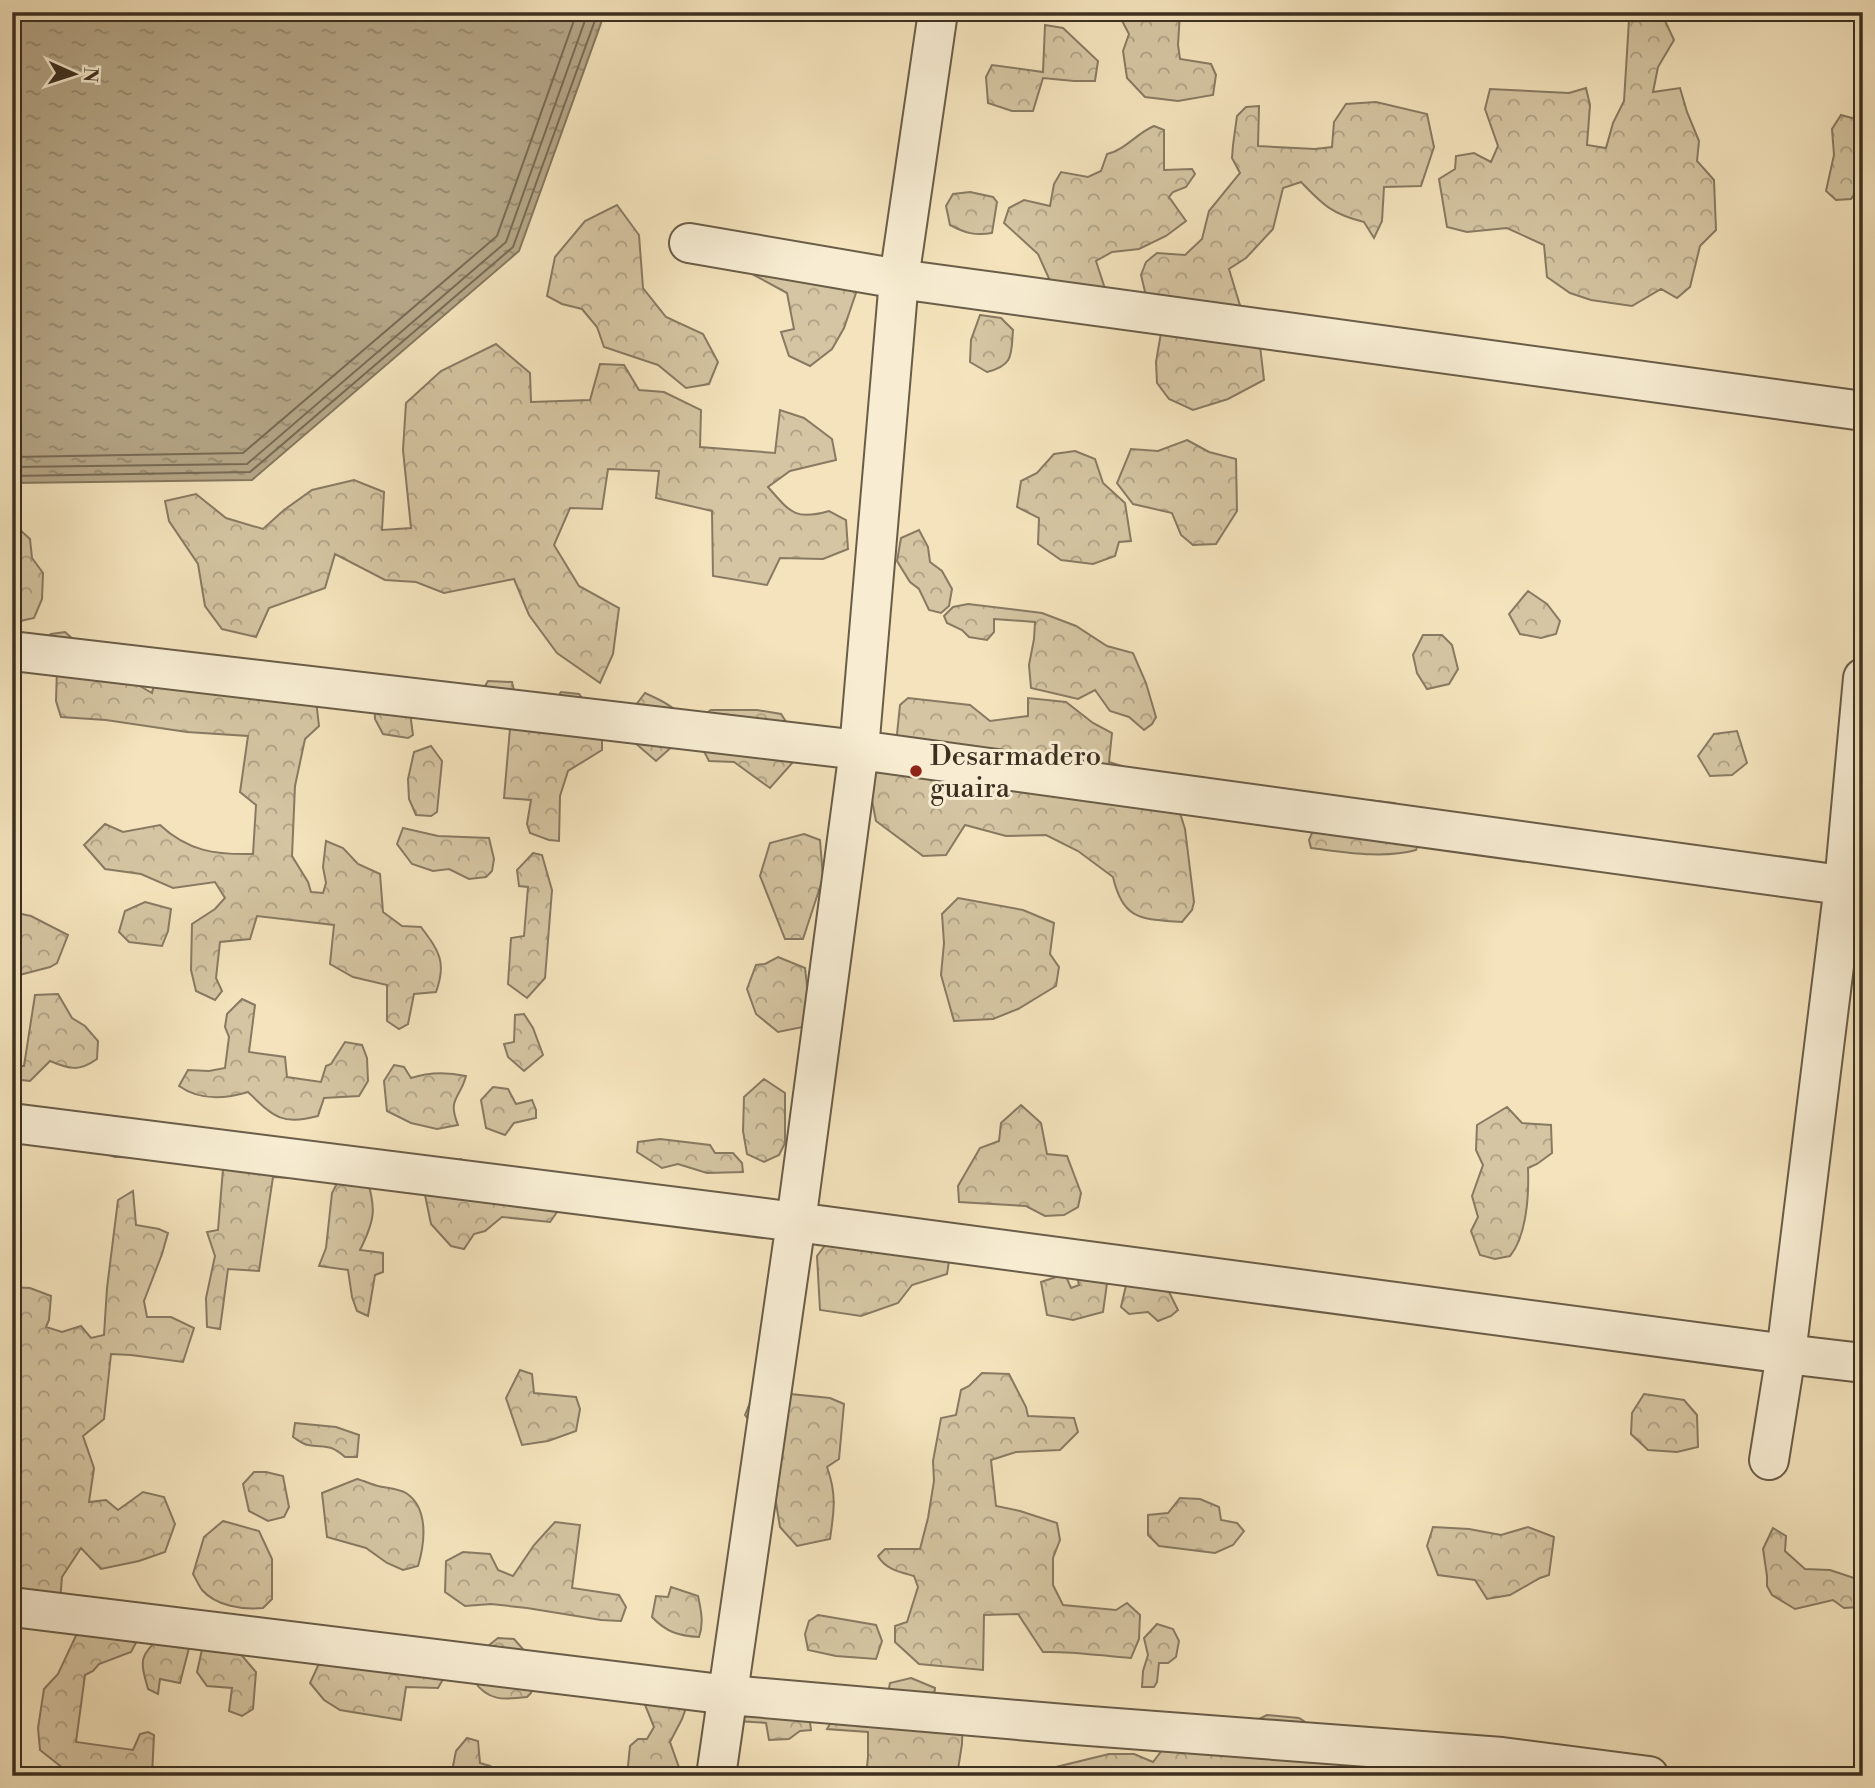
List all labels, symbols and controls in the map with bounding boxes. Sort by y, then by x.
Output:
north arrow [38,38,108,108]
text: N [78,67,102,83]
place label: Desarmadero guaira [930,739,1101,806]
marker: Desarmadero guaira [908,763,924,779]

